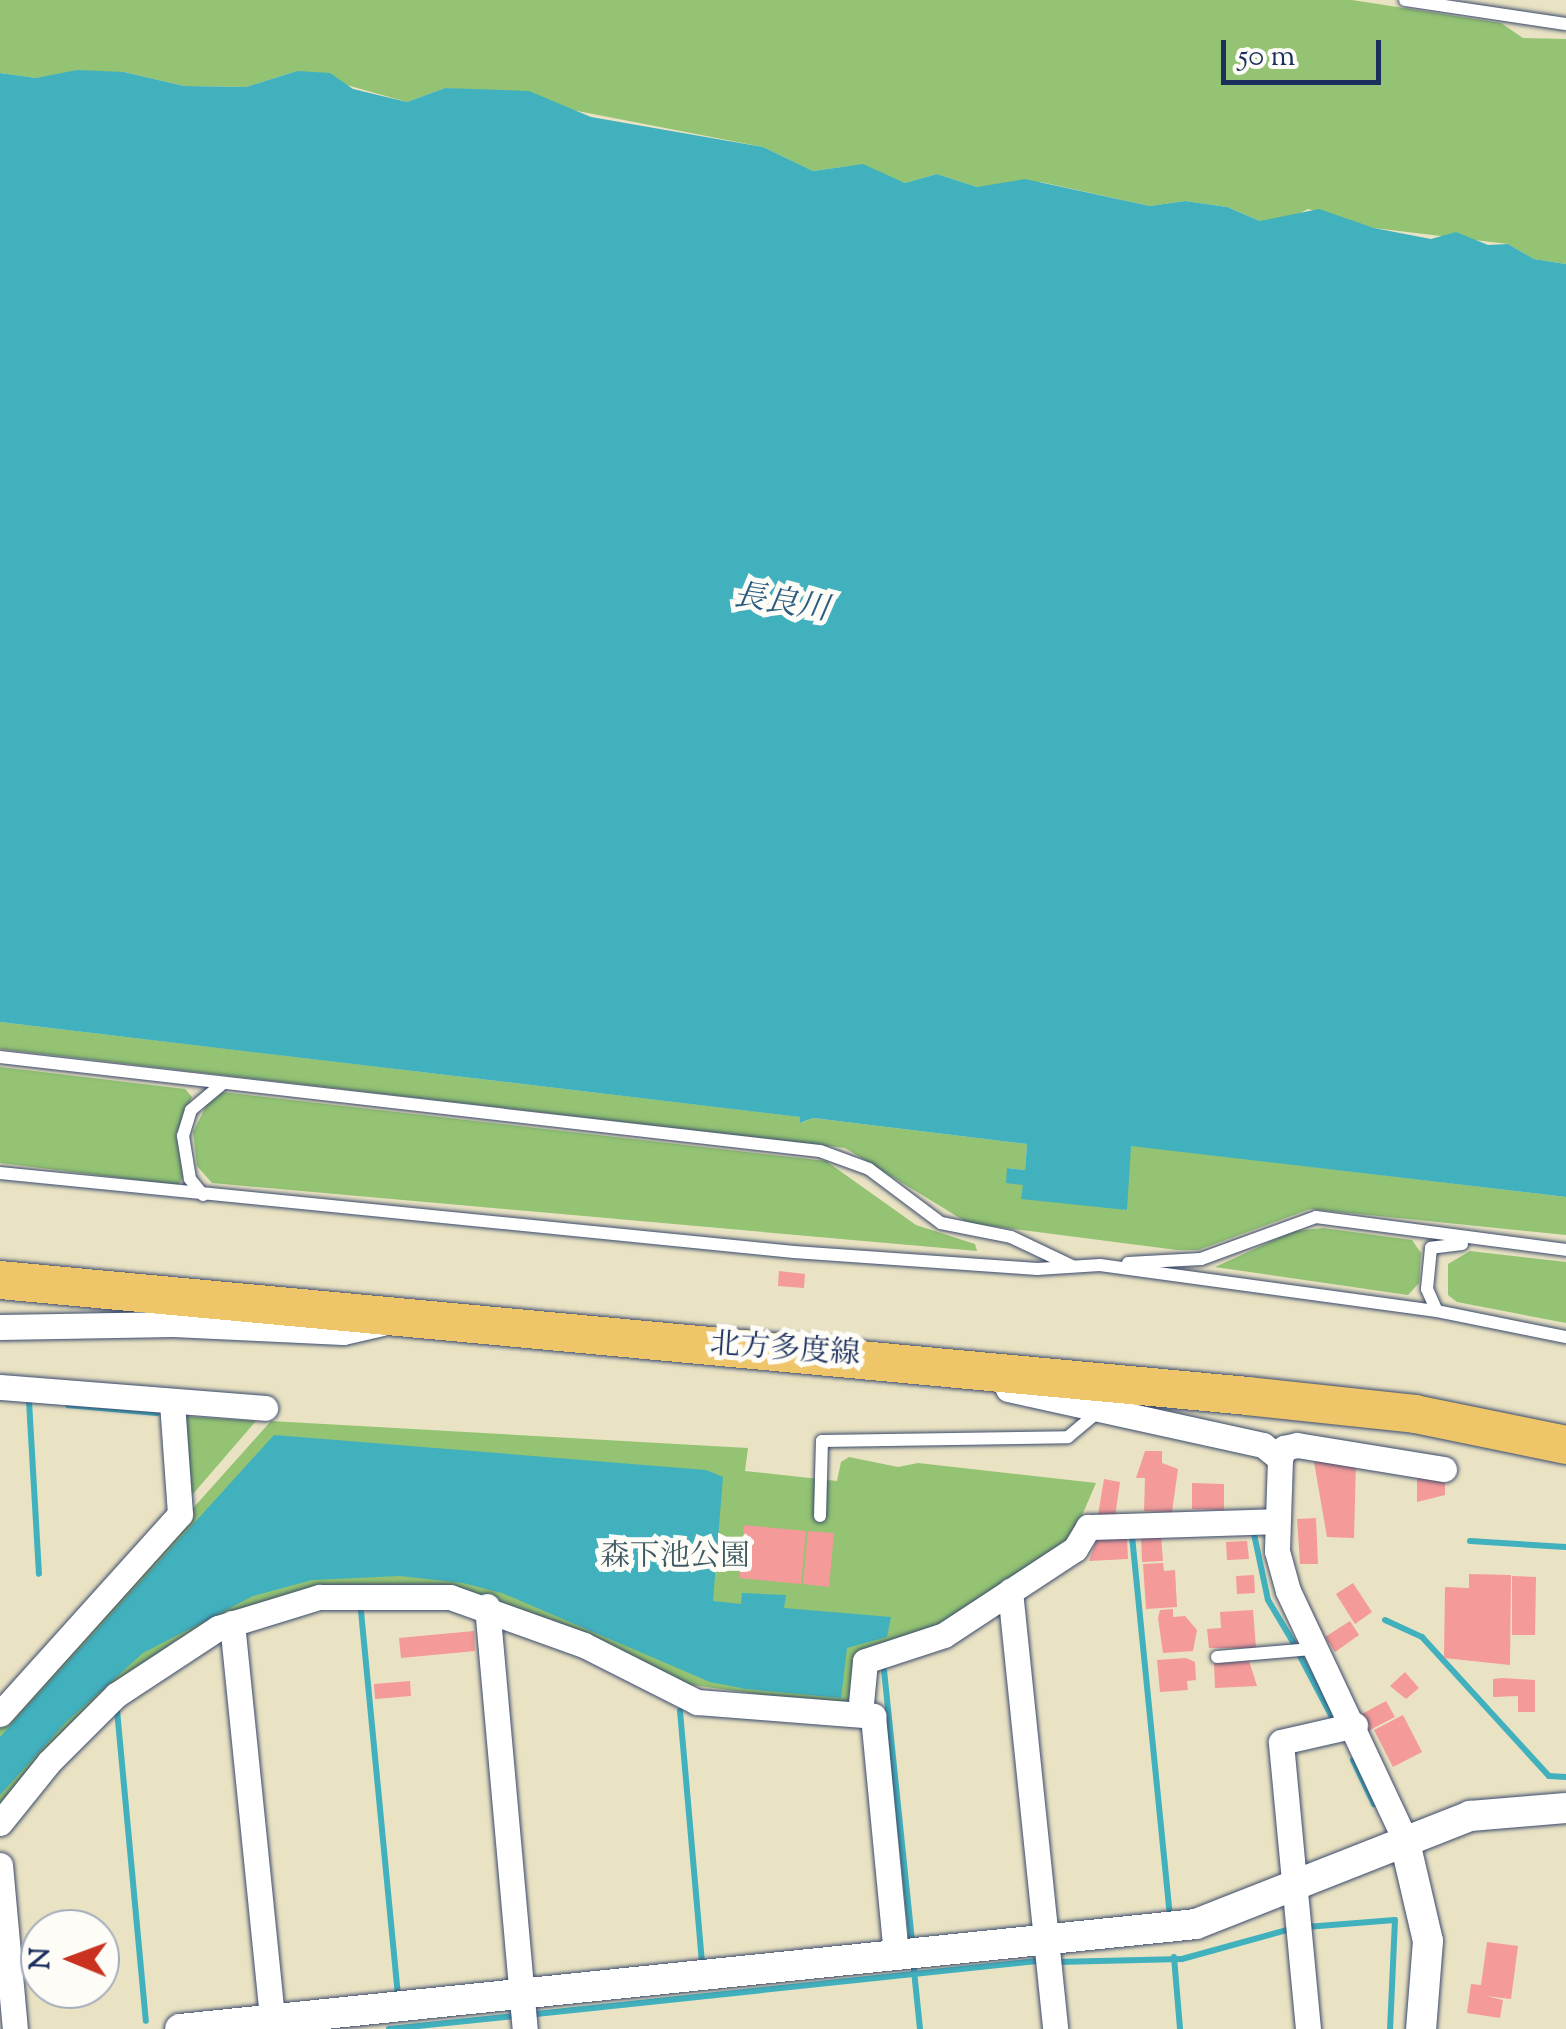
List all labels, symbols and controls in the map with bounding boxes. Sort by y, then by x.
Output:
scale bar [1226,20,1386,82]
text: 50 m [1238,36,1295,79]
water label: 長良川 [731,578,831,630]
street label: 北方多度線 [709,1328,861,1374]
park label: 森下池公園 [600,1540,750,1576]
north arrow [20,1909,120,2009]
text: N [22,1947,62,1970]

